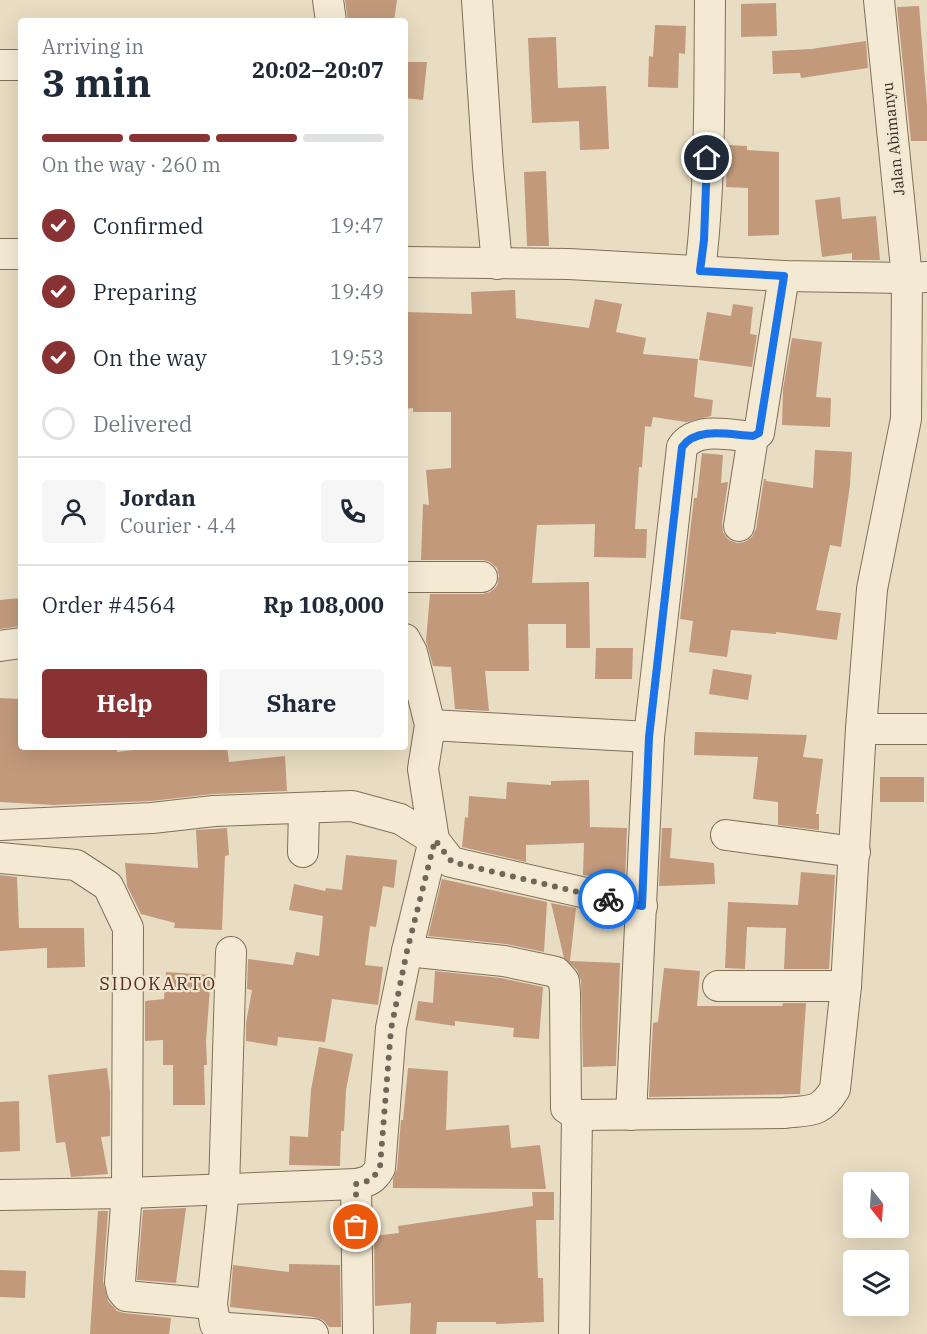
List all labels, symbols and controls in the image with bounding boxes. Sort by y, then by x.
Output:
text: Arriving in [42,33,144,60]
text: 20:02–20:07 [252,55,384,84]
text: 3 min [42,57,151,108]
street label: Jalan Abimanyu [878,81,908,197]
pin [681,132,732,183]
icon: home [690,141,723,174]
text: On the way · 260 m [42,151,221,178]
icon: check [42,209,75,242]
text: Confirmed [93,211,204,240]
text: 19:47 [330,212,384,239]
icon: check [42,275,75,308]
text: Preparing [93,277,197,306]
text: 19:49 [330,278,384,305]
icon: check [42,341,75,374]
text: On the way [93,343,207,372]
text: 19:53 [330,344,384,371]
text: Delivered [93,409,192,438]
button: person [42,480,105,543]
button: phone [321,480,384,543]
text: Jordan [120,483,196,512]
text: Courier · 4.4 [120,512,236,539]
text: Order #4564 [42,590,176,619]
text: Rp 108,000 [263,590,384,619]
button: Help [42,669,207,738]
button: Share [219,669,384,738]
courier [578,869,638,929]
icon: bike [592,883,625,916]
district label: SIDOKARTO [99,972,217,995]
north arrow [843,1172,909,1238]
map controls [843,1172,909,1316]
pin [330,1201,381,1252]
icon: bag [339,1210,372,1243]
button: layers [843,1250,909,1316]

